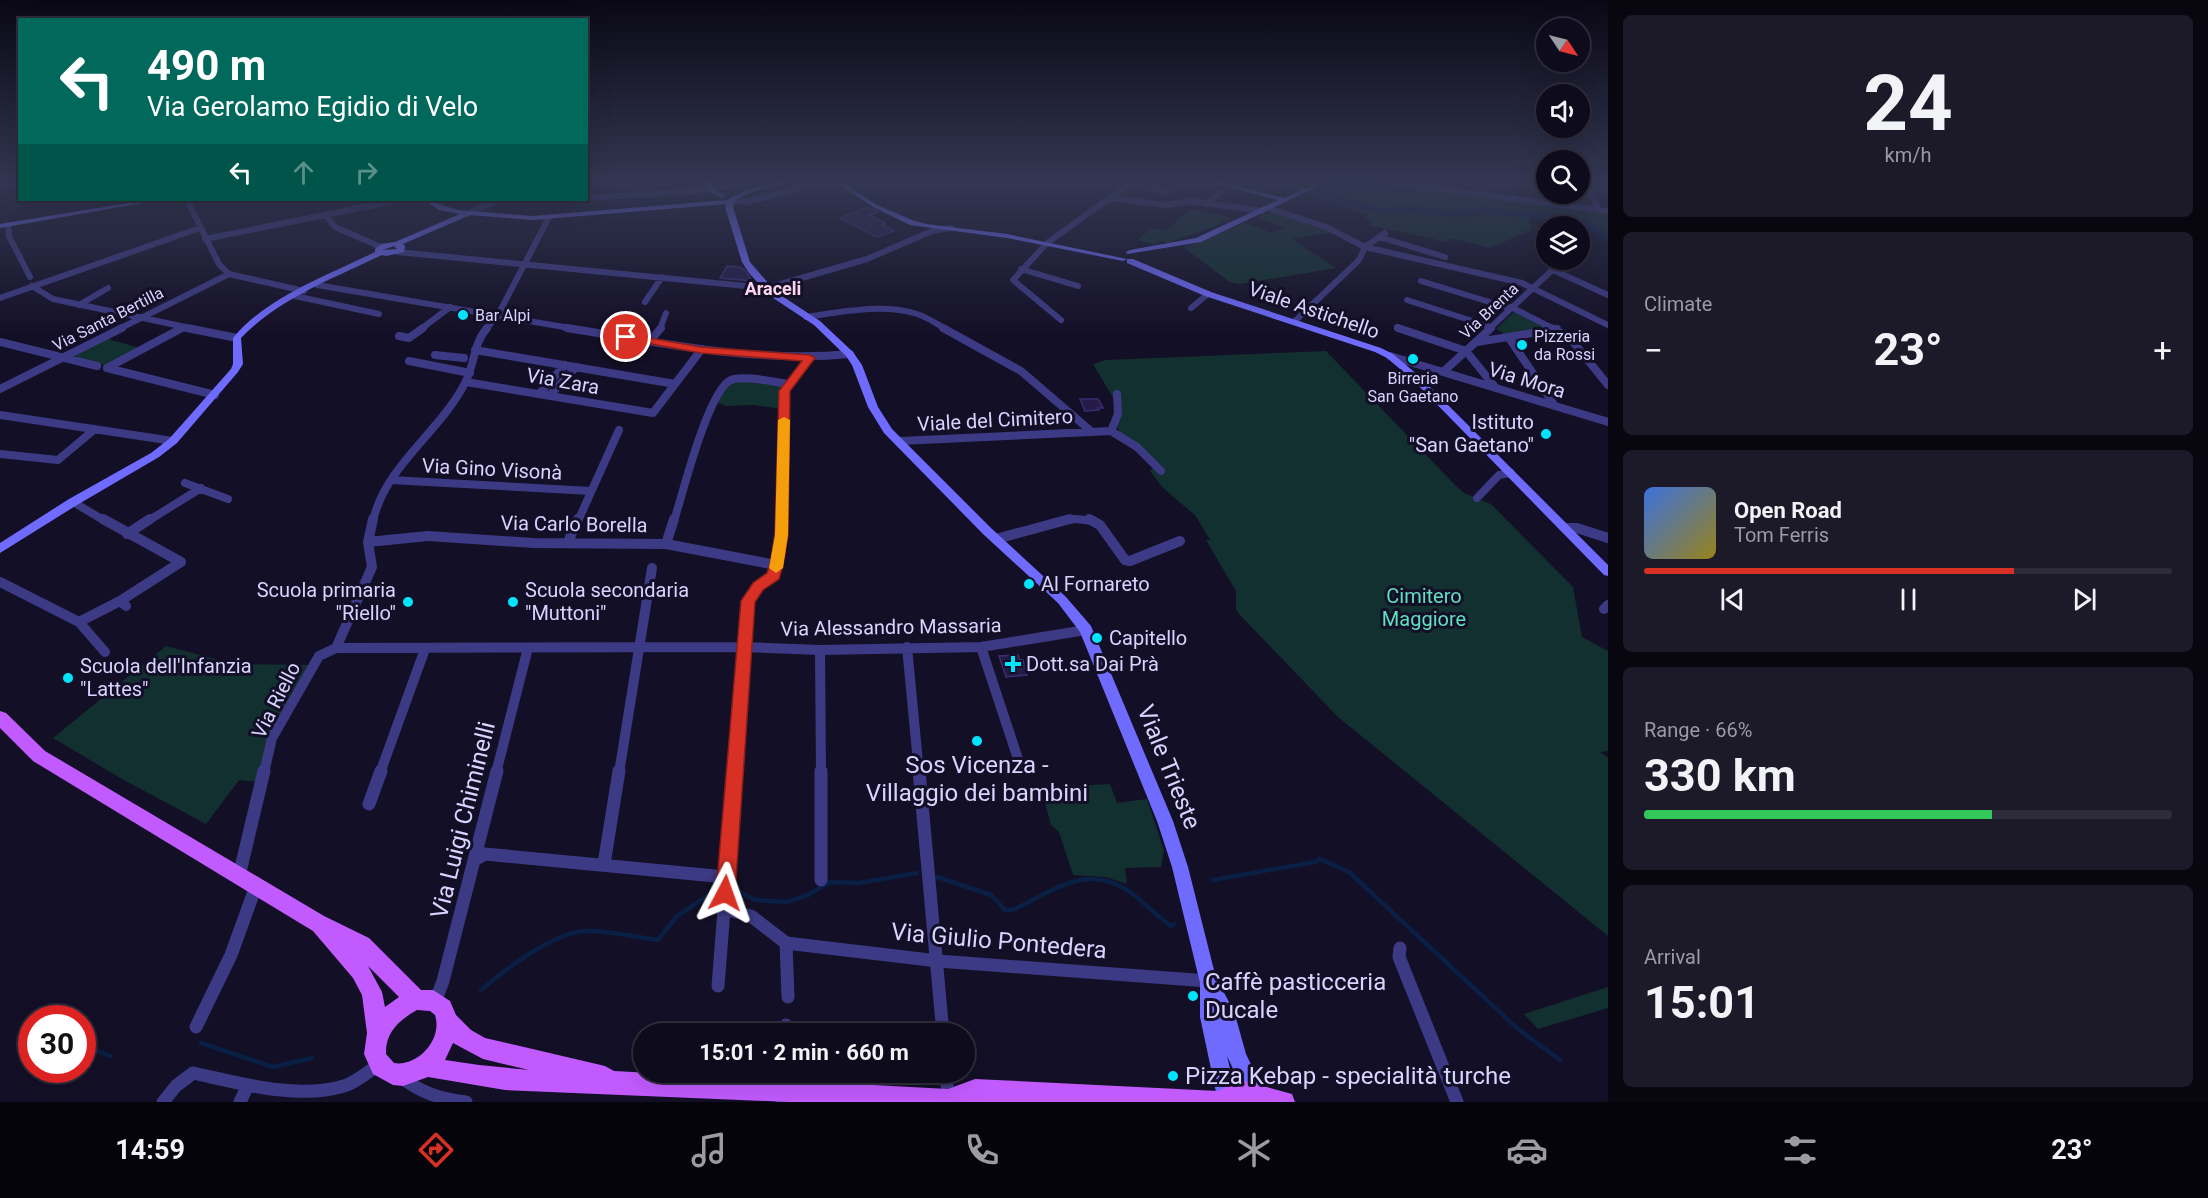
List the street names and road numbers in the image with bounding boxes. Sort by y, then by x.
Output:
street label: Viale Astichello [1245,276,1383,344]
street label: Via Brenta [1456,279,1522,343]
street label: Via Santa Bertilla [50,283,166,355]
street label: Via Mora [1485,357,1569,403]
street label: Via Zara [525,363,601,399]
street label: Viale del Cimitero [916,404,1074,436]
street label: Via Gino Visonà [421,453,563,485]
street label: Via Carlo Borella [500,511,648,537]
street label: Via Alessandro Massaria [780,613,1002,641]
street label: Via Riello [247,658,305,742]
street label: Viale Trieste [1131,701,1207,833]
street label: Via Luigi Chiminelli [425,719,501,921]
street label: Via Giulio Pontedera [890,918,1108,964]

